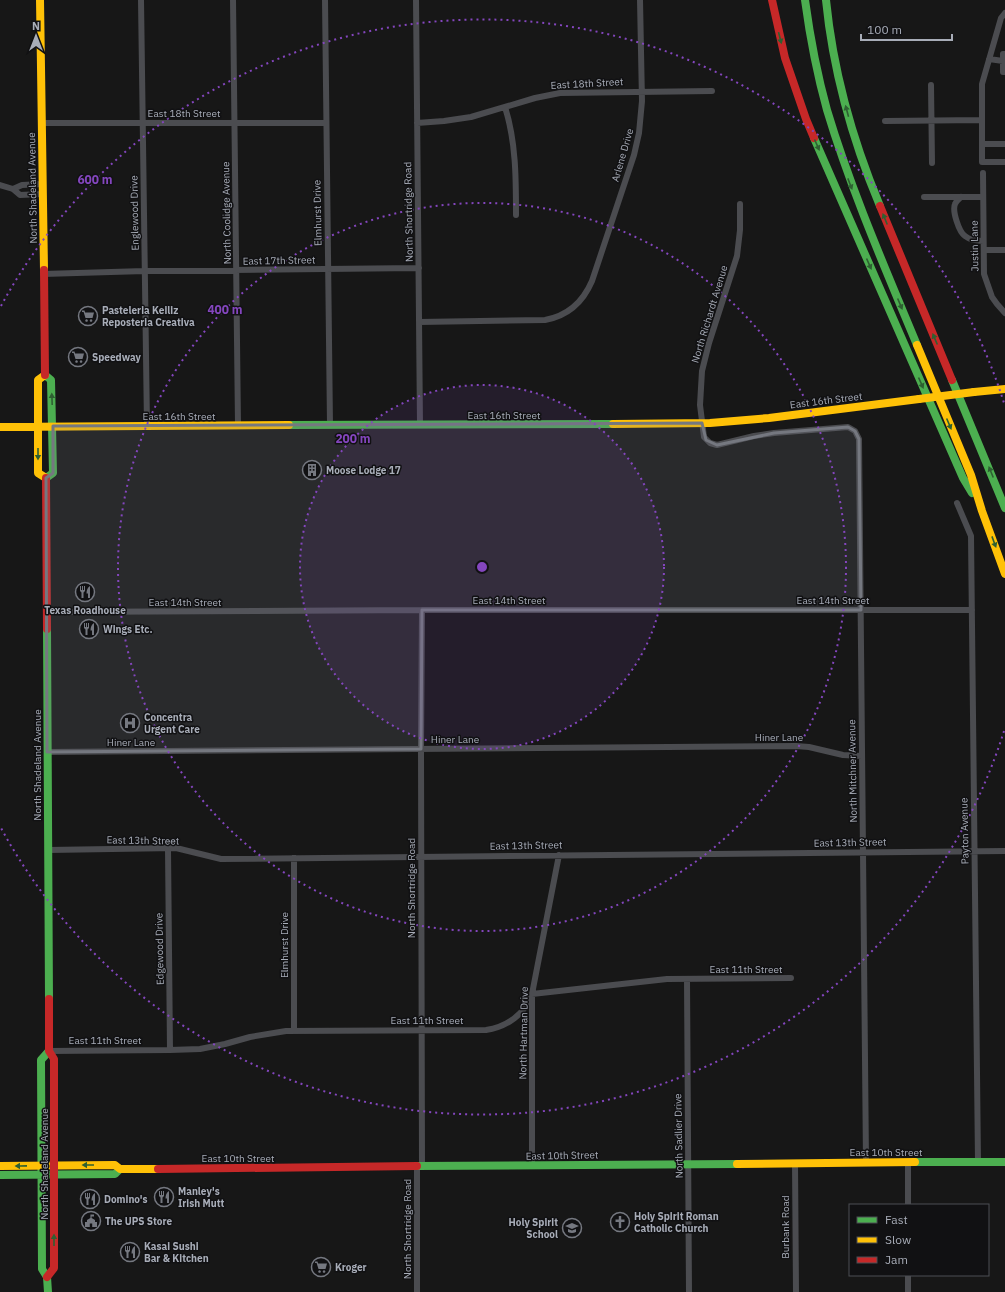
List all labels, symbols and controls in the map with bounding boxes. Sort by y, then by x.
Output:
north arrow [16,16,56,56]
scale bar [861,16,952,42]
text: N [32,19,40,33]
text: 100 m [867,22,902,37]
one-way arrow [777,32,783,44]
street label: East 18th Street [550,75,624,92]
one-way arrow [844,105,850,117]
street label: East 18th Street [148,107,221,120]
street label: Arlene Drive [609,126,636,183]
street label: North Shadeland Avenue [25,132,40,244]
one-way arrow [814,139,820,150]
street label: North Coolidge Avenue [219,161,234,265]
street label: North Shortridge Road [401,162,416,262]
text: 600 m [77,172,113,187]
street label: Englewood Drive [127,175,142,251]
one-way arrow [848,178,854,190]
street label: Elmhurst Drive [310,179,325,246]
one-way arrow [882,213,888,225]
street label: Justin Lane [968,220,981,272]
street label: East 17th Street [242,253,316,268]
one-way arrow [866,258,872,269]
street label: North Richardt Avenue [688,263,731,365]
one-way arrow [897,299,903,311]
text: 400 m [207,302,243,317]
place label: Pasteleria Keiliz Reposteria Creativa [102,304,195,329]
supermarket icon: Pasteleria Keiliz Reposteria Creativa [77,305,99,327]
one-way arrow [932,334,938,345]
supermarket icon: Speedway [67,346,89,368]
place label: Speedway [92,351,142,364]
one-way arrow [919,377,925,389]
street label: East 16th Street [789,390,863,411]
one-way arrow [49,392,55,405]
street label: East 16th Street [468,409,541,422]
street label: East 16th Street [143,410,216,423]
one-way arrow [947,419,953,431]
text: 200 m [335,431,371,446]
one-way arrow [35,448,41,461]
building icon: Moose Lodge 17 [301,459,323,481]
place label: Moose Lodge 17 [326,464,401,477]
one-way arrow [987,466,993,478]
one-way arrow [991,537,997,549]
centre of rings [475,560,489,574]
restaurant icon: Texas Roadhouse [74,581,96,603]
street label: East 14th Street [473,594,546,607]
street label: East 14th Street [797,594,870,607]
street label: East 14th Street [149,596,222,609]
place label: Texas Roadhouse [44,604,126,617]
restaurant icon: Wings Etc. [78,618,100,640]
place label: Wings Etc. [103,623,153,636]
street label: North Shadeland Avenue [31,709,44,821]
place label: Concentra Urgent Care [144,711,200,736]
hospital icon: Concentra Urgent Care [119,712,141,734]
street label: North Mitchner Avenue [845,719,860,823]
street label: Hiner Lane [755,731,804,744]
street label: Hiner Lane [431,733,480,746]
street label: Hiner Lane [107,736,156,749]
street label: Payton Avenue [957,797,972,864]
street label: East 13th Street [106,833,180,848]
street label: East 13th Street [813,835,887,850]
street label: North Shortridge Road [405,838,418,938]
street label: East 13th Street [489,838,563,853]
street label: Elmhurst Drive [278,911,291,978]
street label: Edgewood Drive [152,912,167,985]
street label: East 11th Street [710,963,783,976]
street label: North Hartman Drive [516,986,531,1080]
street label: East 11th Street [391,1014,464,1027]
street label: East 11th Street [69,1034,142,1047]
street label: North Sadlier Drive [671,1093,686,1179]
street label: North Shadeland Avenue [38,1108,51,1220]
street label: East 10th Street [850,1146,923,1159]
street label: East 10th Street [525,1148,599,1163]
street label: East 10th Street [202,1152,275,1165]
one-way arrow [81,1162,94,1168]
one-way arrow [14,1163,27,1169]
street label: North Shortridge Road [401,1179,414,1279]
place label: Manley's Irish Mutt [178,1185,225,1210]
restaurant icon: Manley's Irish Mutt [153,1186,175,1208]
restaurant icon: Domino's [79,1188,101,1210]
place label: Domino's [104,1193,148,1206]
street label: Burbank Road [779,1195,792,1259]
legend [849,1204,989,1276]
public building icon: The UPS Store [80,1210,102,1232]
place label: Holy Spirit Roman Catholic Church [634,1210,719,1235]
church icon: Holy Spirit Roman Catholic Church [609,1211,631,1233]
text: Fast [885,1212,908,1227]
place label: The UPS Store [105,1215,172,1228]
place label: Holy Spirit School [509,1216,558,1241]
school or university icon: Holy Spirit School [561,1217,583,1239]
text: Slow [885,1232,911,1247]
one-way arrow [51,1233,57,1246]
place label: Kasai Sushi Bar & Kitchen [144,1240,209,1265]
restaurant icon: Kasai Sushi Bar & Kitchen [119,1241,141,1263]
text: Jam [885,1252,908,1267]
supermarket icon: Kroger [310,1256,332,1278]
place label: Kroger [335,1261,367,1274]

